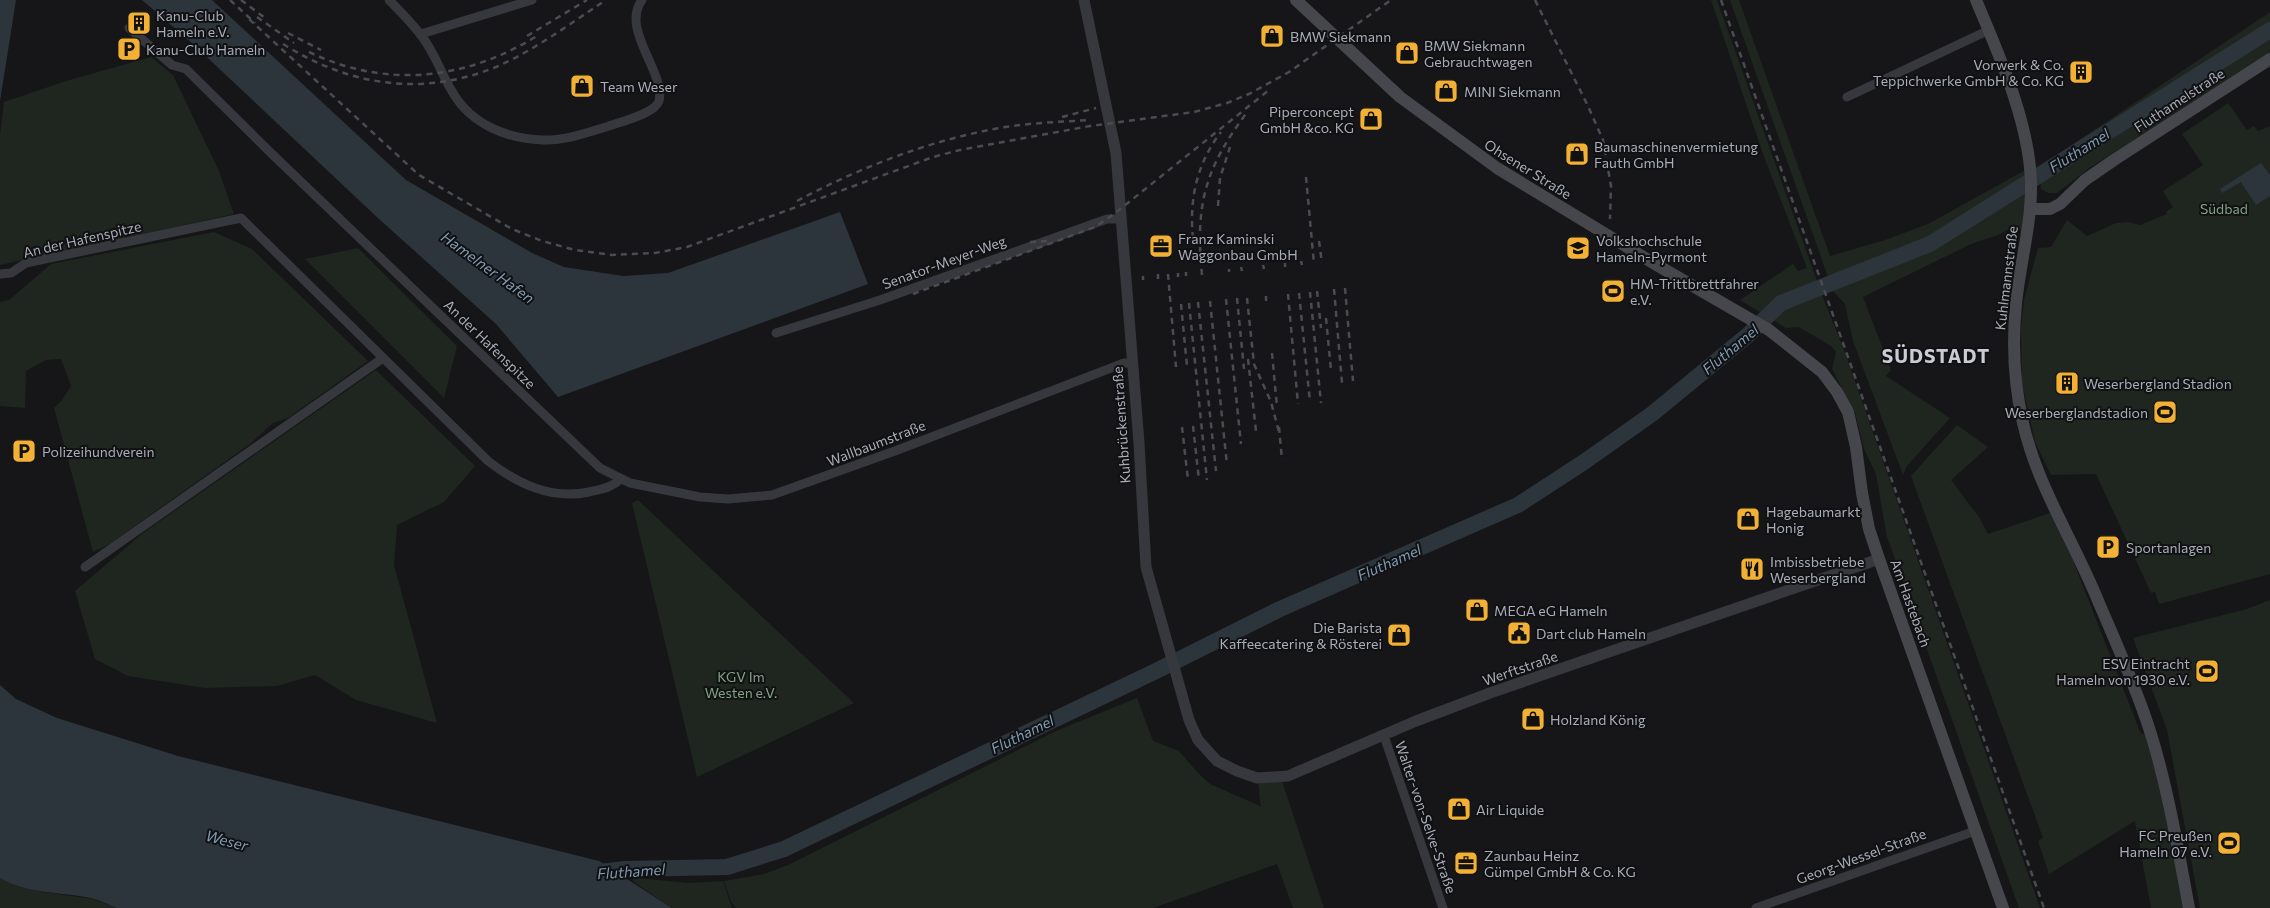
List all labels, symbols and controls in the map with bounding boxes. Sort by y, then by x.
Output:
place label: Kanu-Club Hameln e.V. [156,7,230,40]
building icon: Kanu-Club Hameln e.V. [126,10,152,36]
shop icon: BMW Siekmann [1259,23,1285,49]
place label: BMW Siekmann [1290,28,1391,45]
parking icon: Kanu-Club Hameln [116,36,142,62]
place label: BMW Siekmann Gebrauchtwagen [1424,37,1532,70]
shop icon: BMW Siekmann Gebrauchtwagen [1394,40,1420,66]
place label: Kanu-Club Hameln [146,41,265,58]
place label: Vorwerk & Co. Teppichwerke GmbH & Co. KG [1873,56,2064,89]
building icon: Vorwerk & Co. Teppichwerke GmbH & Co. KG [2068,59,2094,85]
street label: Fluthamelstraße [2131,64,2227,136]
shop icon: Team Weser [569,73,595,99]
place label: Team Weser [600,78,678,95]
shop icon: MINI Siekmann [1433,78,1459,104]
place label: MINI Siekmann [1464,83,1561,100]
place label: Piperconcept GmbH &co. KG [1260,103,1354,136]
shop icon: Piperconcept GmbH &co. KG [1358,106,1384,132]
water label: Fluthamel [2045,124,2114,176]
street label: Ohsener Straße [1481,135,1575,203]
place label: Baumaschinenvermietung Fauth GmbH [1594,138,1758,171]
shop icon: Baumaschinenvermietung Fauth GmbH [1564,141,1590,167]
park label: Südbad [2200,200,2248,217]
street label: An der Hafenspitze [21,217,143,261]
street label: Kuhlmannstraße [1991,225,2021,331]
water label: Hamelner Hafen [438,227,538,307]
place label: Franz Kaminski Waggonbau GmbH [1178,230,1298,263]
street label: Senator-Meyer-Weg [880,232,1009,292]
place label: Volkshochschule Hameln-Pyrmont [1596,232,1707,265]
office icon: Franz Kaminski Waggonbau GmbH [1148,233,1174,259]
school or university icon: Volkshochschule Hameln-Pyrmont [1565,235,1591,261]
place label: HM-Trittbrettfahrer e.V. [1630,275,1759,308]
sports icon: HM-Trittbrettfahrer e.V. [1600,278,1626,304]
street label: An der Hafenspitze [441,296,539,392]
water label: Fluthamel [1698,319,1763,378]
district label: SÜDSTADT [1882,344,1990,367]
street label: Kuhbrückenstraße [1108,366,1134,484]
building icon: Weserbergland Stadion [2054,370,2080,396]
place label: Weserbergland Stadion [2084,375,2232,392]
sports icon: Weserberglandstadion [2152,399,2178,425]
place label: Weserberglandstadion [2005,404,2148,421]
street label: Wallbaumstraße [824,416,928,470]
parking icon: Polizeihundverein [11,438,37,464]
place label: Polizeihundverein [42,443,155,460]
place label: Hagebaumarkt Honig [1766,503,1861,536]
shop icon: Hagebaumarkt Honig [1735,506,1761,532]
parking icon: Sportanlagen [2095,534,2121,560]
water label: Fluthamel [1354,539,1425,584]
place label: Sportanlagen [2126,539,2211,556]
place label: Imbissbetriebe Weserbergland [1770,553,1866,586]
restaurant icon: Imbissbetriebe Weserbergland [1739,556,1765,582]
street label: Am Hastebach [1887,557,1935,649]
shop icon: MEGA eG Hameln [1464,597,1490,623]
place label: MEGA eG Hameln [1494,602,1608,619]
place label: Die Barista Kaffeecatering & Rösterei [1220,619,1382,652]
public building icon: Dart club Hameln [1506,620,1532,646]
shop icon: Die Barista Kaffeecatering & Rösterei [1386,622,1412,648]
place label: Dart club Hameln [1536,625,1646,642]
street label: Werftstraße [1480,647,1560,689]
place label: ESV Eintracht Hameln von 1930 e.V. [2056,655,2190,688]
sports icon: ESV Eintracht Hameln von 1930 e.V. [2194,658,2220,684]
park label: KGV Im Westen e.V. [705,668,777,701]
shop icon: Holzland König [1520,706,1546,732]
water label: Fluthamel [987,710,1058,757]
place label: Holzland König [1550,711,1646,728]
street label: Walter-von-Selve-Straße [1392,739,1460,895]
shop icon: Air Liquide [1446,796,1472,822]
place label: Air Liquide [1476,801,1544,818]
street label: Georg-Wessel-Straße [1794,825,1928,887]
water label: Weser [204,826,251,855]
place label: FC Preußen Hameln 07 e.V. [2119,827,2212,860]
sports icon: FC Preußen Hameln 07 e.V. [2216,830,2242,856]
place label: Zaunbau Heinz Gümpel GmbH & Co. KG [1484,847,1636,880]
office icon: Zaunbau Heinz Gümpel GmbH & Co. KG [1453,850,1479,876]
water label: Fluthamel [596,860,667,882]

